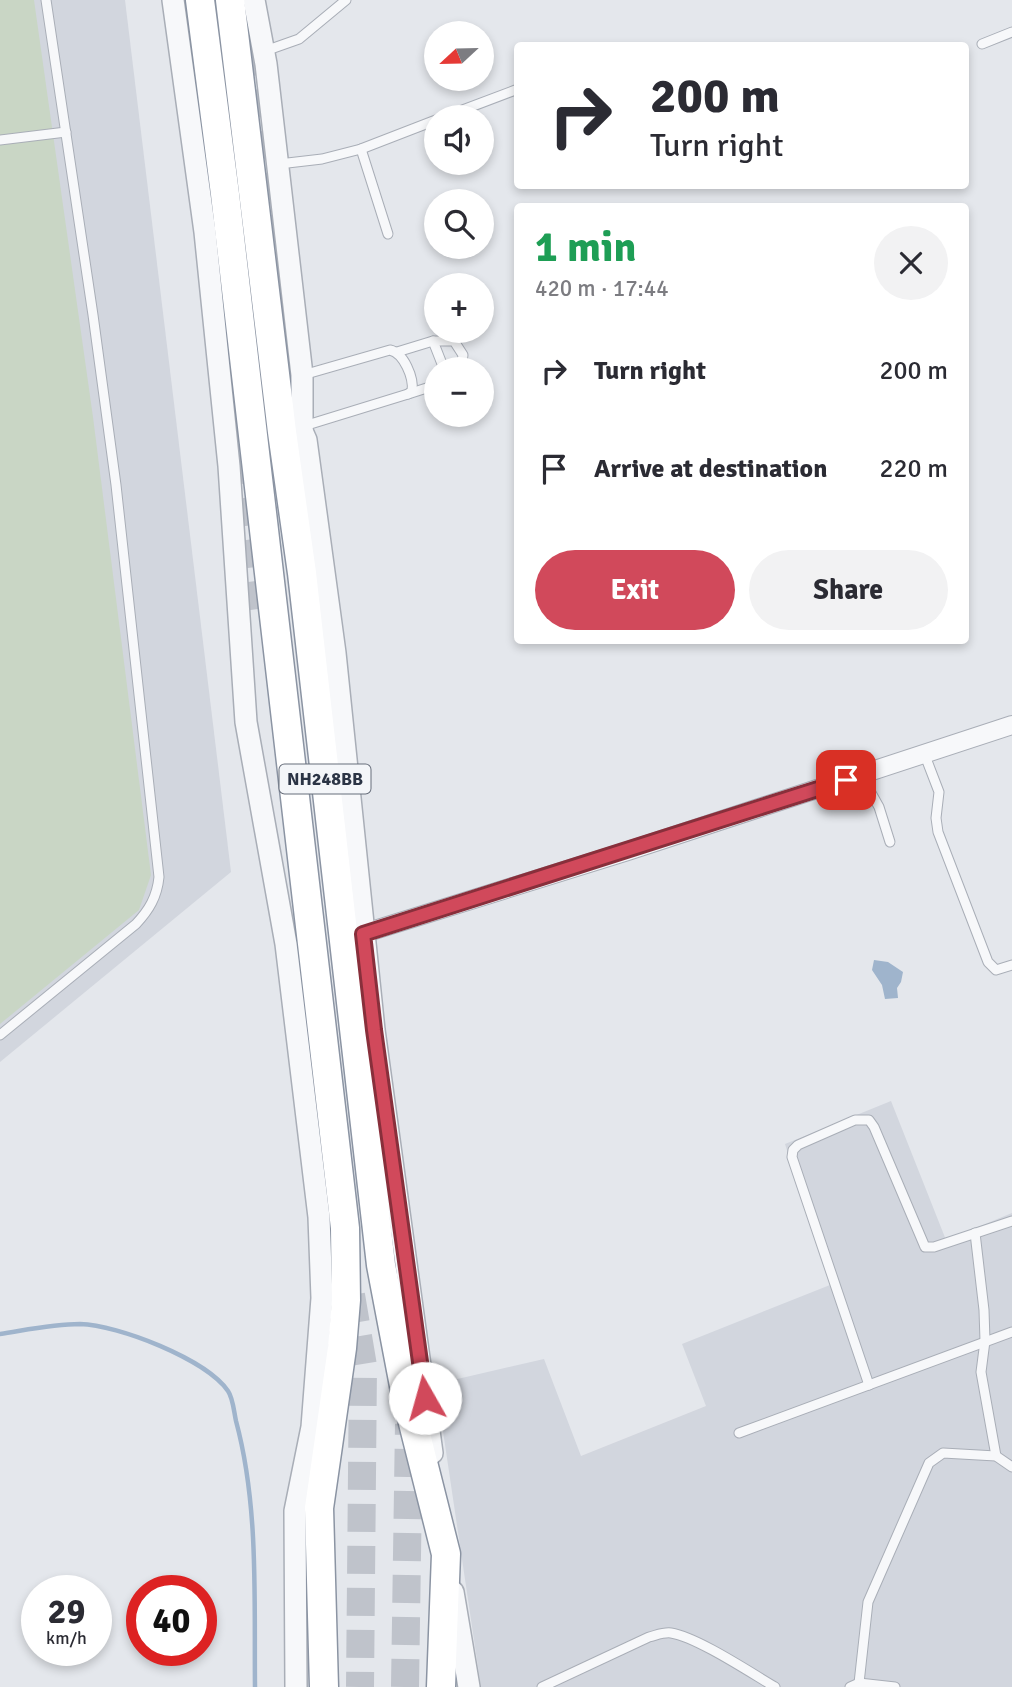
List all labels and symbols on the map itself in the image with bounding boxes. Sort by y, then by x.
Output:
north arrow [424,21,494,91]
pin [816,750,876,810]
road number: NH248BB [280,764,370,794]
position arrow [388,1361,462,1435]
speed limit sign: 40 [126,1575,217,1666]

